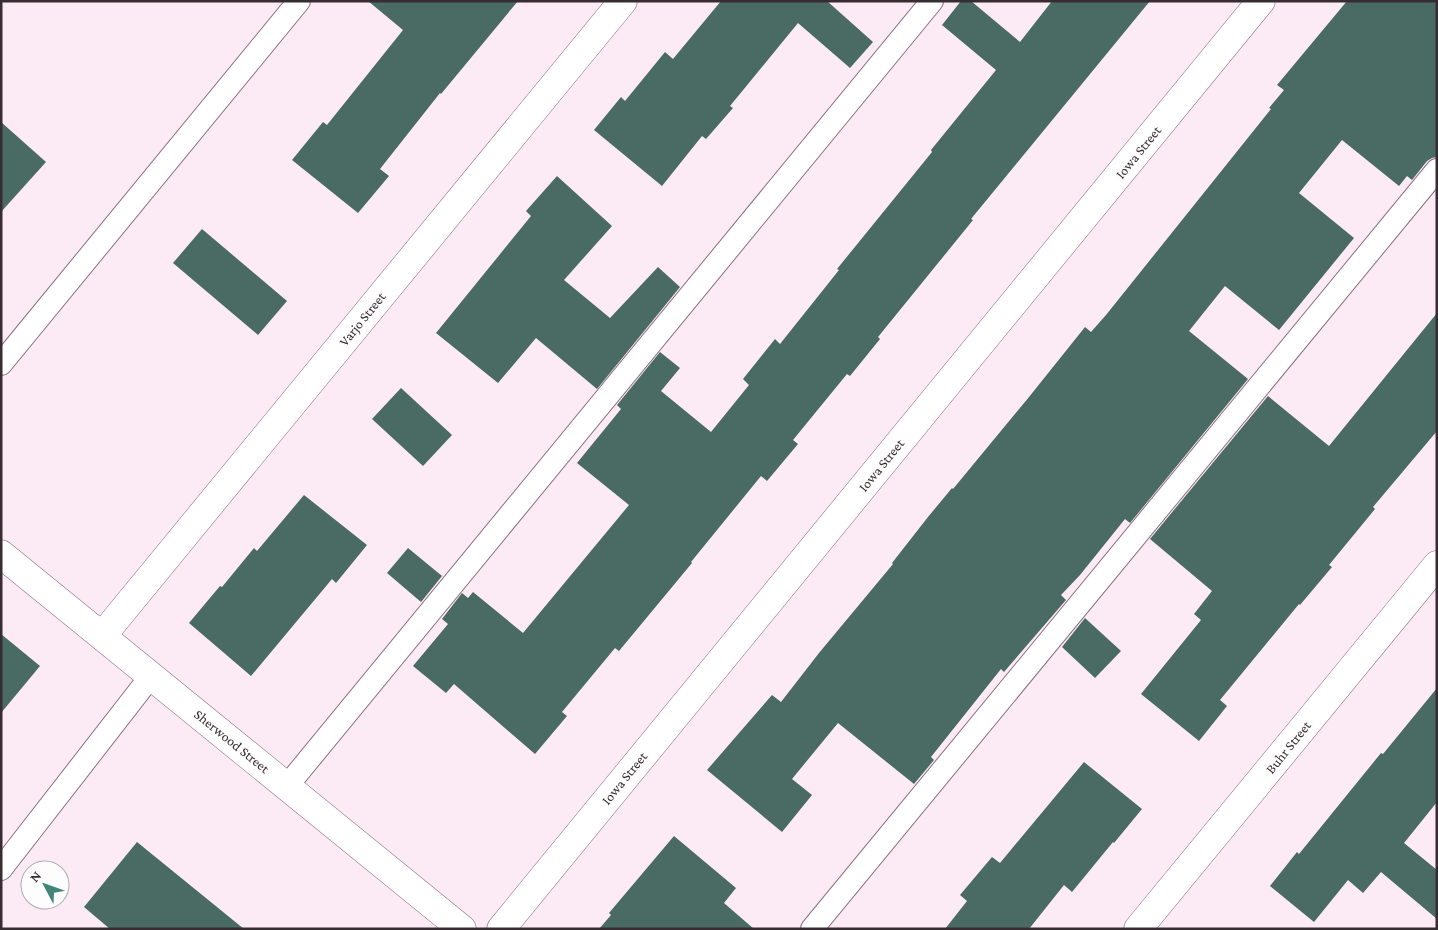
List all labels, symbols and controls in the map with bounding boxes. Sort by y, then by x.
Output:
street label: Iowa Street [1112,122,1164,182]
street label: Varjo Street [335,289,390,350]
street label: Iowa Street [855,435,907,495]
street label: Sherwood Street [191,706,273,776]
street label: Buhr Street [1262,717,1314,777]
street label: Iowa Street [598,748,650,808]
north arrow [20,860,70,910]
text: N [26,867,45,885]

